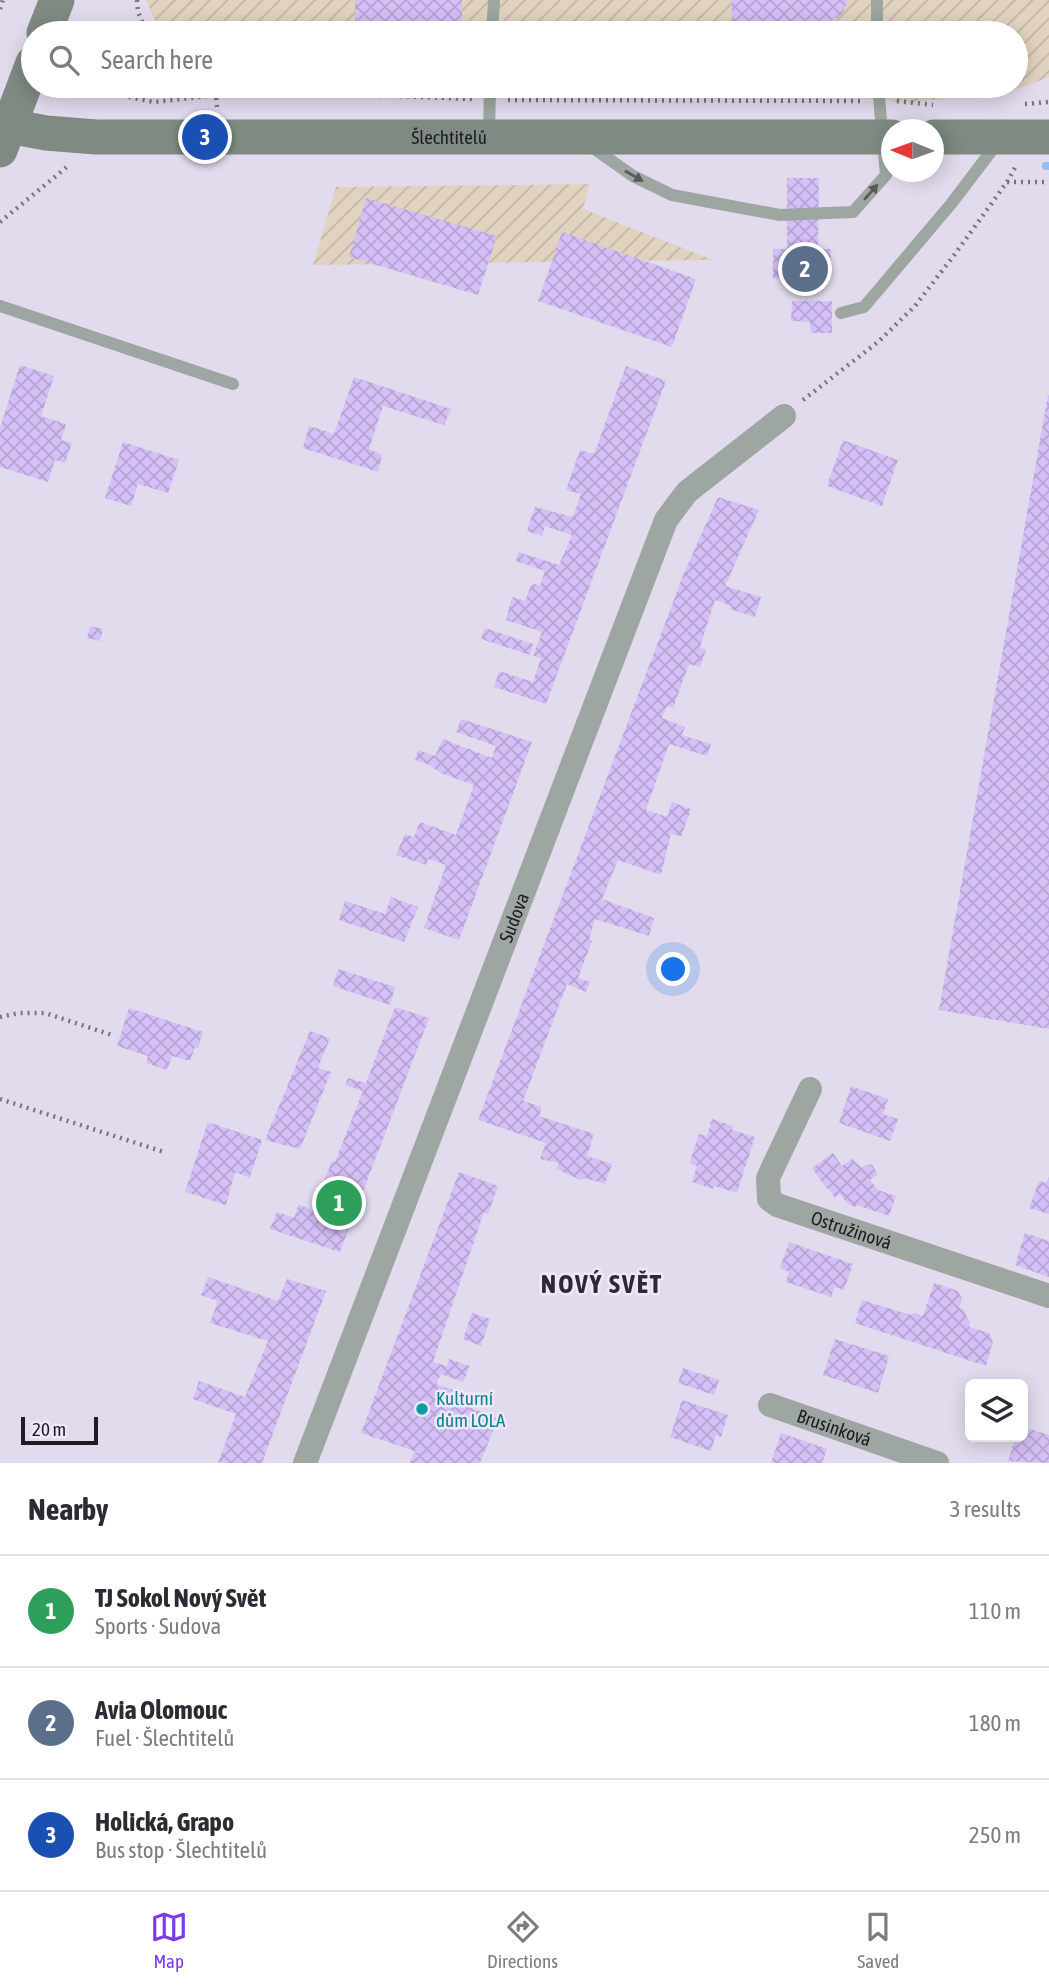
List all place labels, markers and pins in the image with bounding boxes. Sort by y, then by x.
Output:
pin: 3 [182,111,228,163]
pin: 2 [782,243,828,295]
pin: 1 [316,1177,362,1229]
place label: Kulturní dům LOLA [436,1387,506,1431]
marker: Kulturní dům LOLA [414,1401,430,1417]

